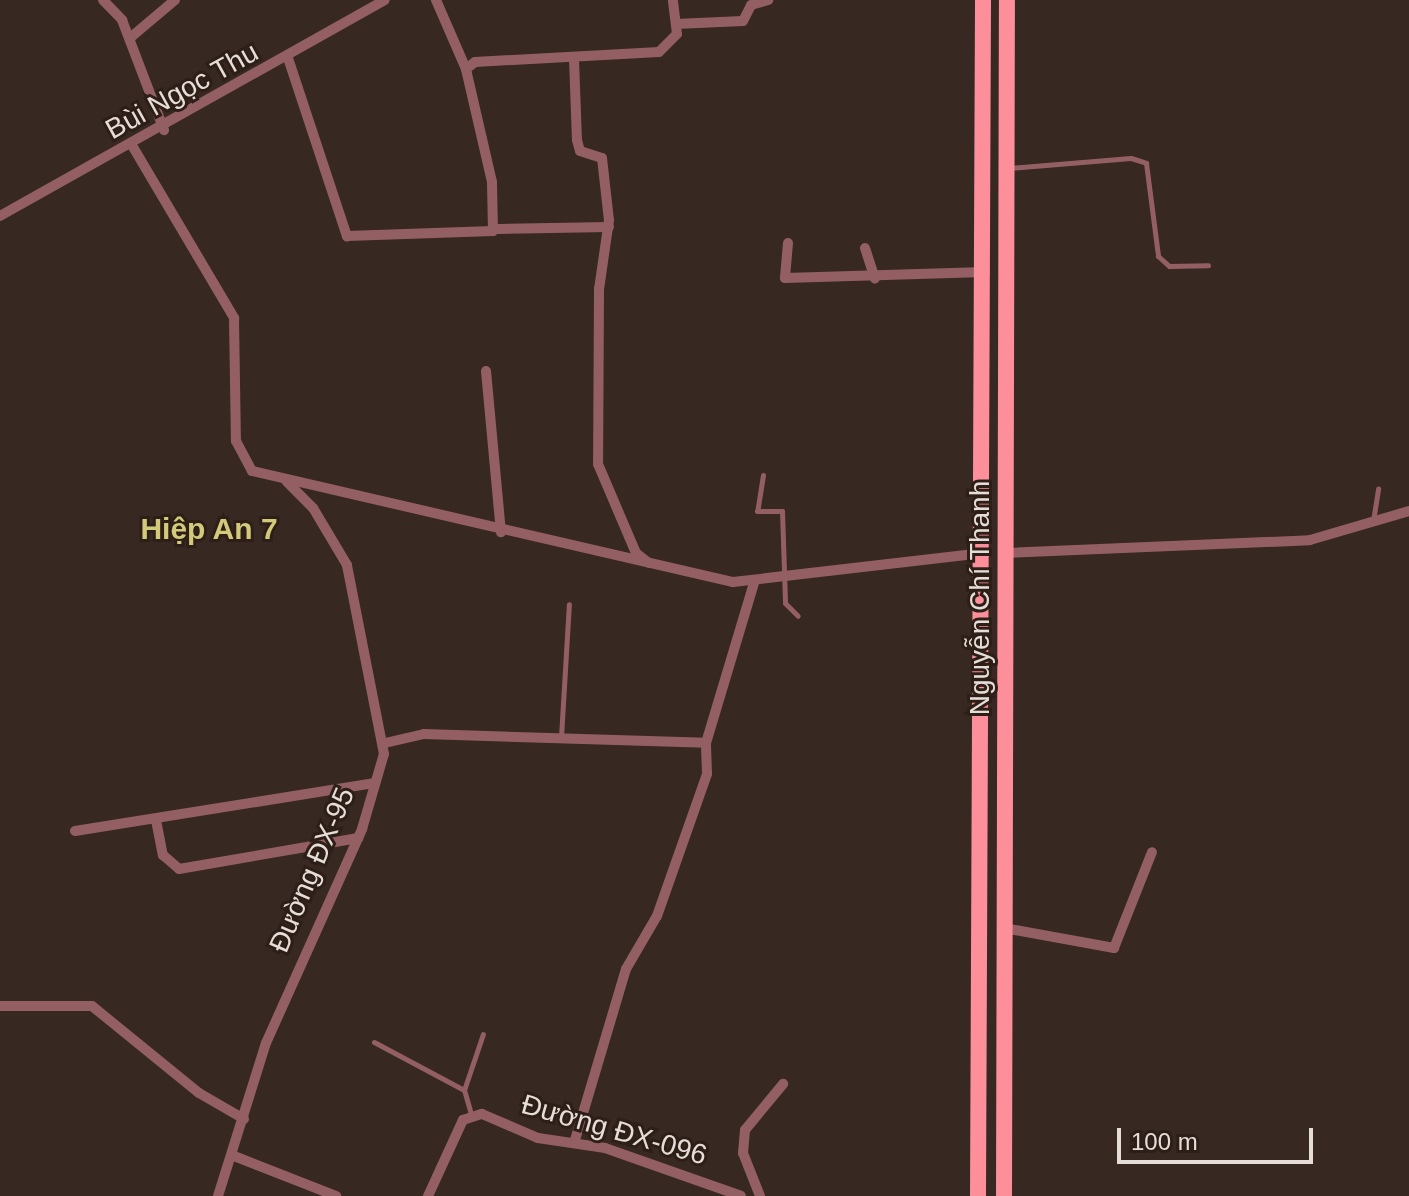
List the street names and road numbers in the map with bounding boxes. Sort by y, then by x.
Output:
street label: Bùi Ngọc Thu [100,35,264,147]
street label: Nguyễn Chí Thanh [963,480,997,716]
street label: Đường ĐX-95 [262,783,362,957]
street label: Đường ĐX-096 [517,1088,711,1172]

